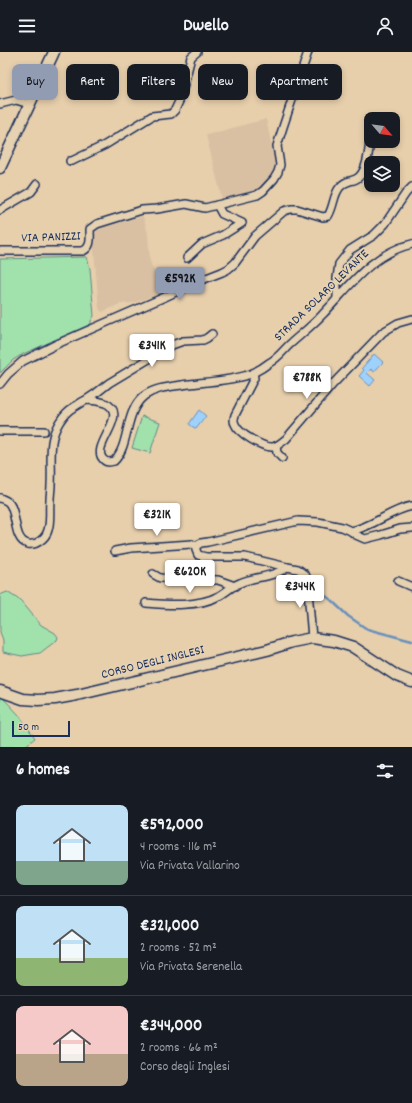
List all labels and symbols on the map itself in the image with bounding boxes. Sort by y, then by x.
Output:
north arrow [364,112,400,148]
street label: VIA PANIZZI [21,227,81,249]
street label: STRADA SOLARO LEVANTE [270,245,374,346]
pin: €592K [152,267,208,301]
pin: €341K [124,334,180,368]
pin: €788K [279,366,335,400]
pin: €321K [129,503,185,537]
pin: €620K [162,560,218,594]
pin: €344K [272,575,328,609]
street label: CORSO DEGLI INGLESI [99,641,207,685]
scale bar [12,719,70,738]

